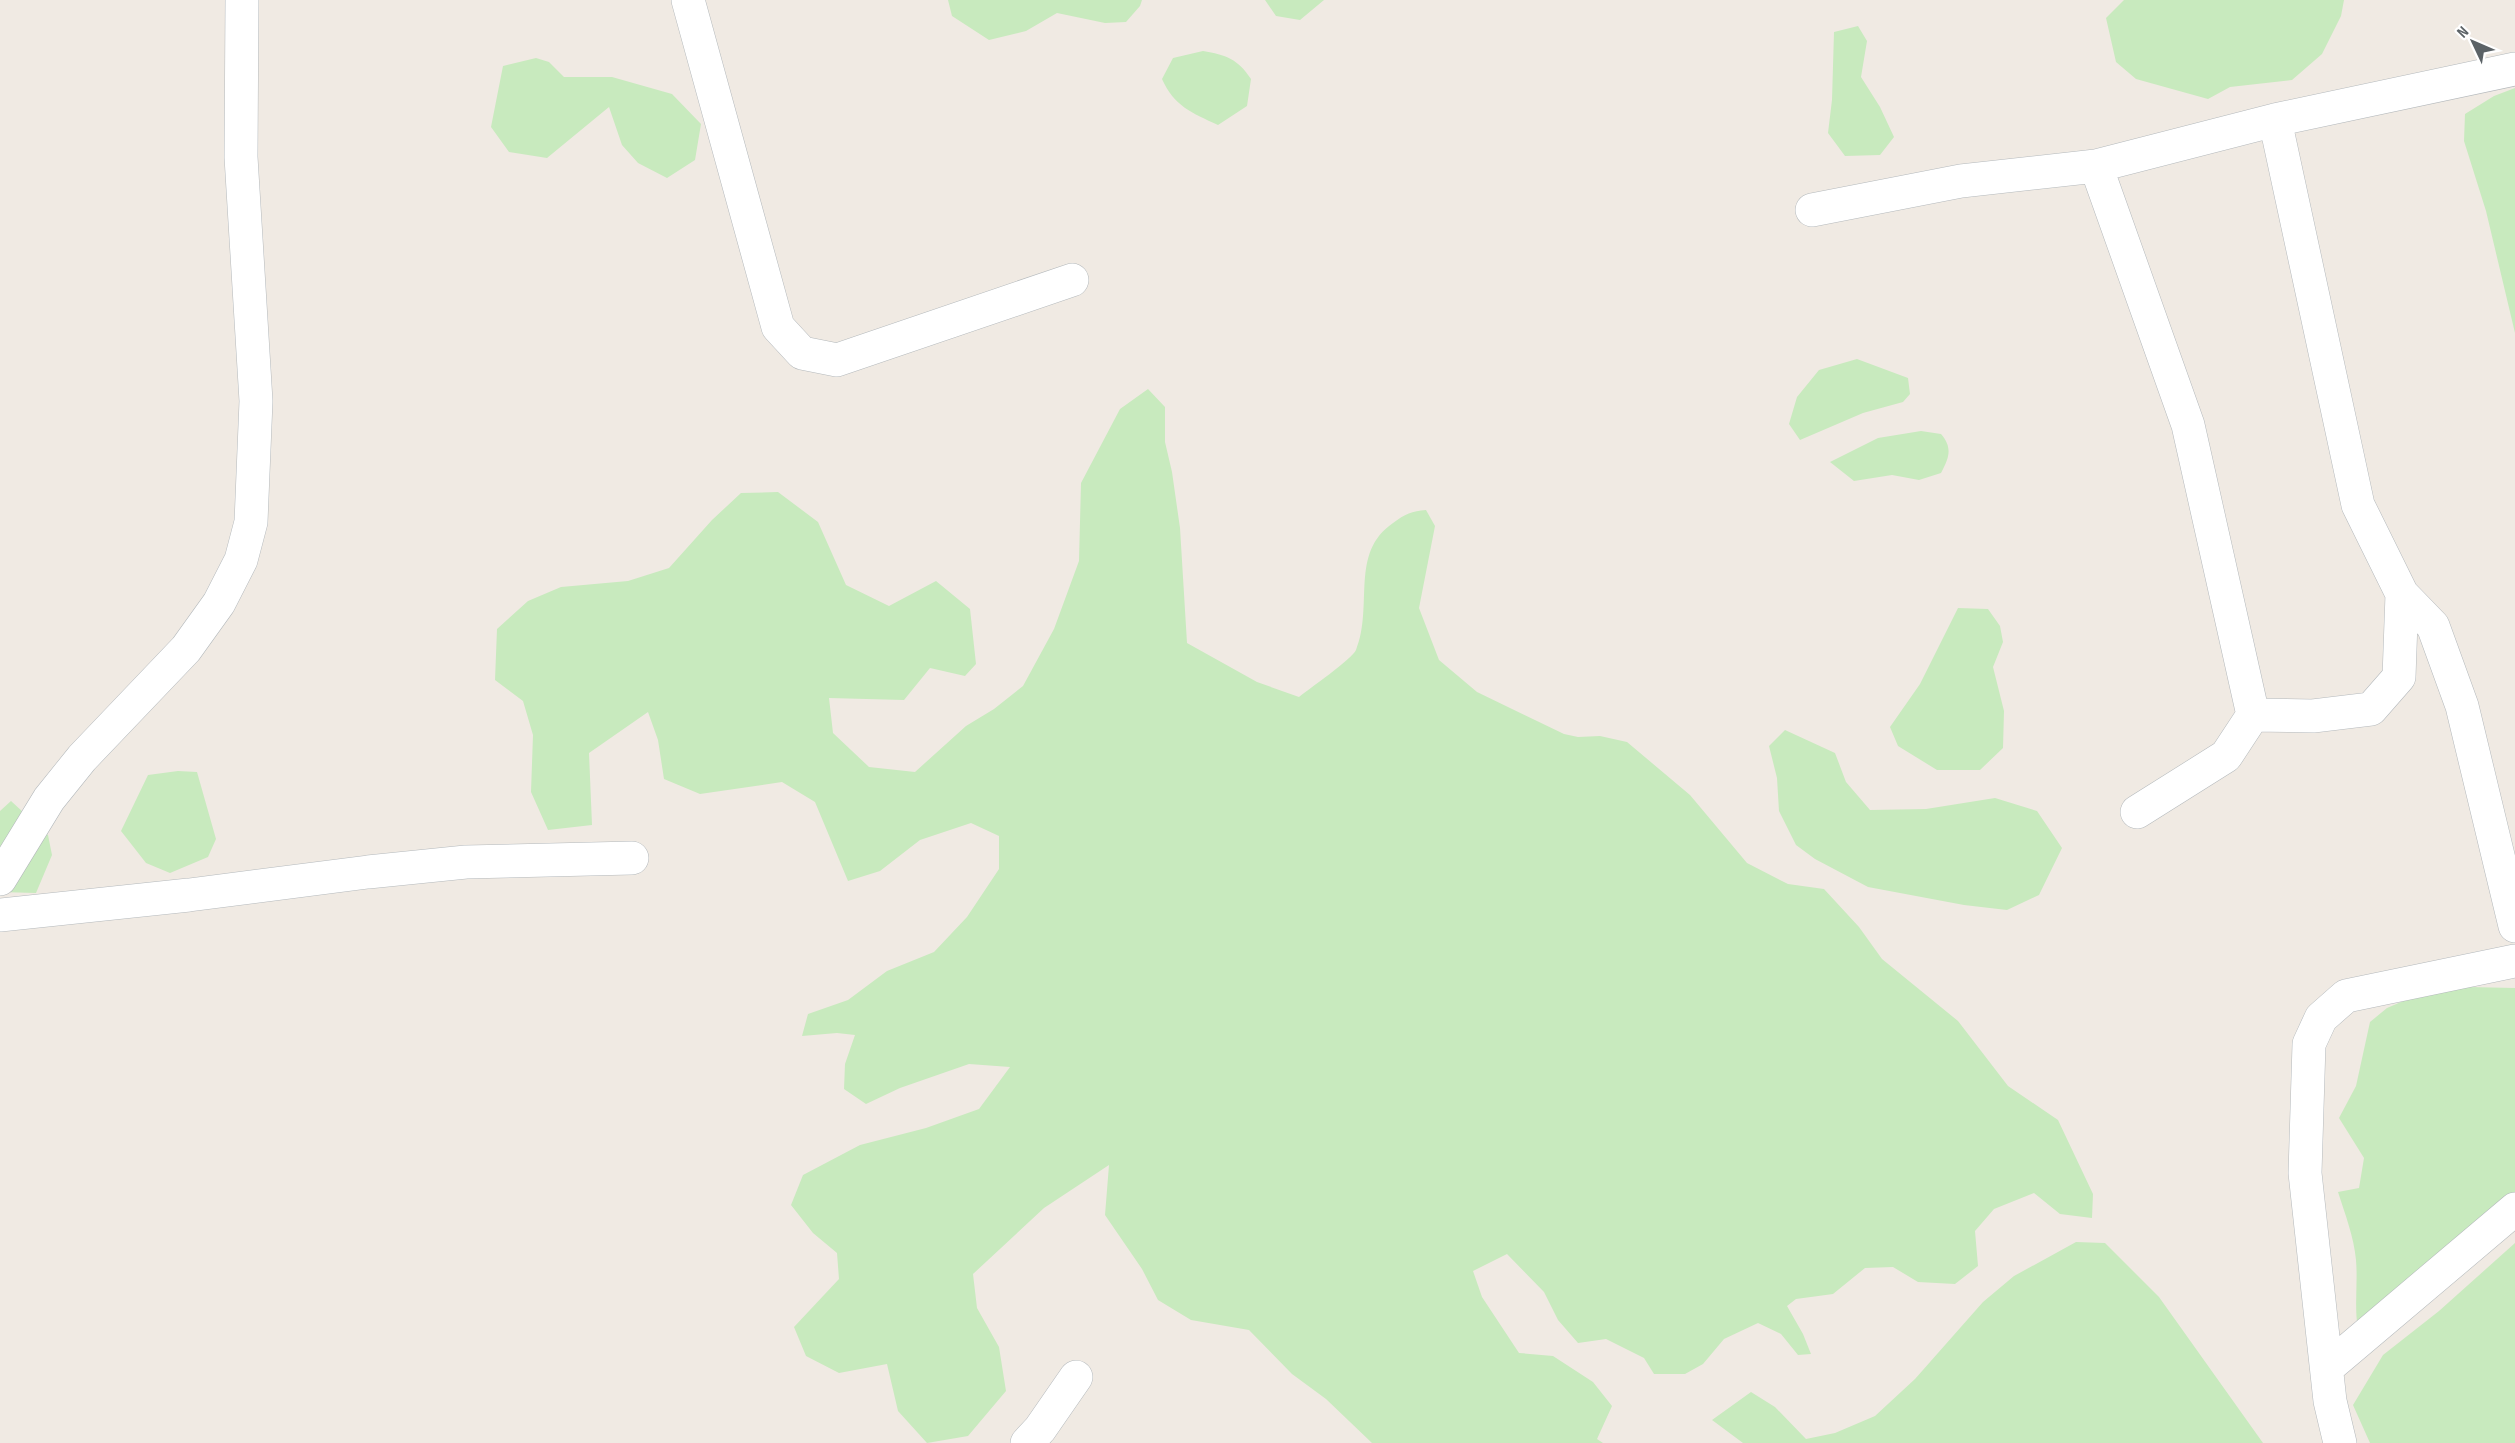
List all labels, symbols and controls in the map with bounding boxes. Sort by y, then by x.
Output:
north arrow [2443,12,2503,72]
text: N [2453,23,2473,42]

